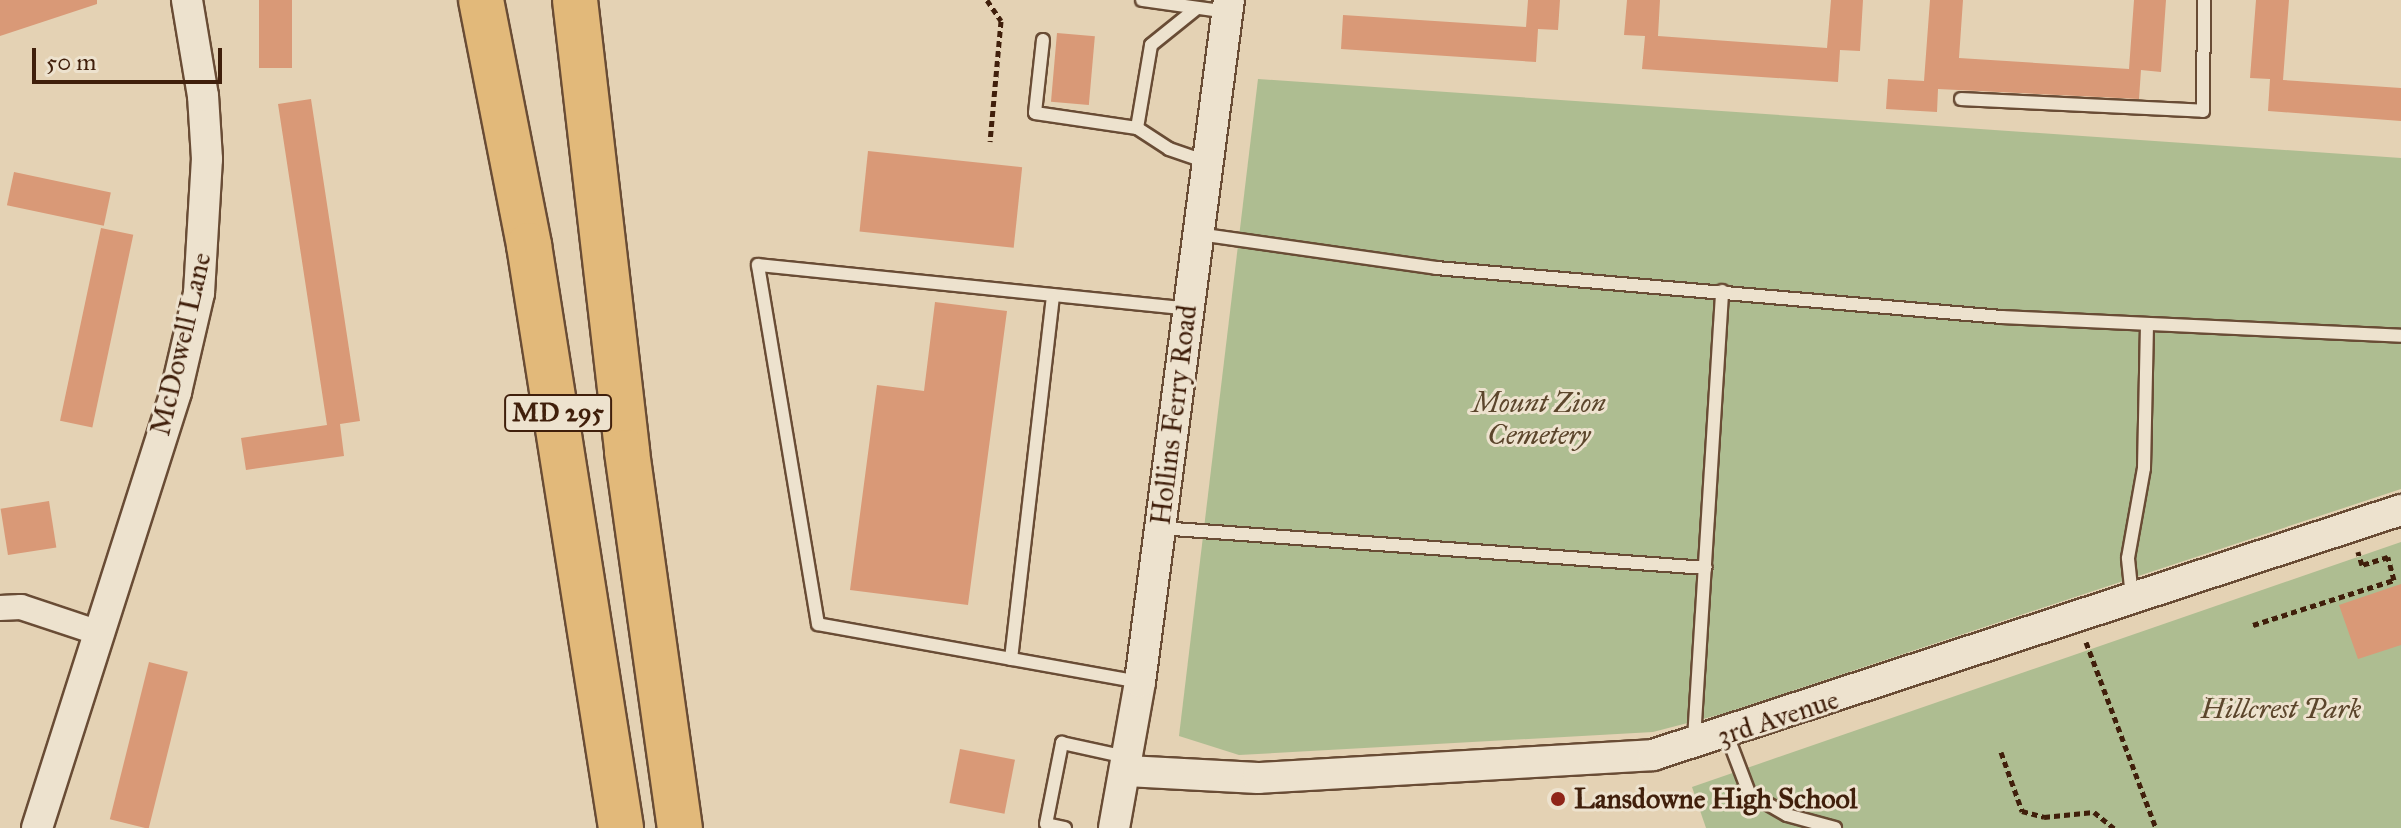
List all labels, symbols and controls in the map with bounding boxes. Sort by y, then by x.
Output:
scale bar [36,32,226,82]
text: 50 m [46,47,96,77]
street label: McDowell Lane [144,249,218,439]
street label: Hollins Ferry Road [1144,303,1204,527]
park label: Mount Zion Cemetery [1472,386,1606,452]
road number: MD 295 [504,391,612,435]
street label: 3rd Avenue [1713,683,1843,753]
park label: Hillcrest Park [2200,692,2362,726]
place label: Lansdowne High School [1574,782,1857,816]
marker: Lansdowne High School [1549,790,1567,808]

